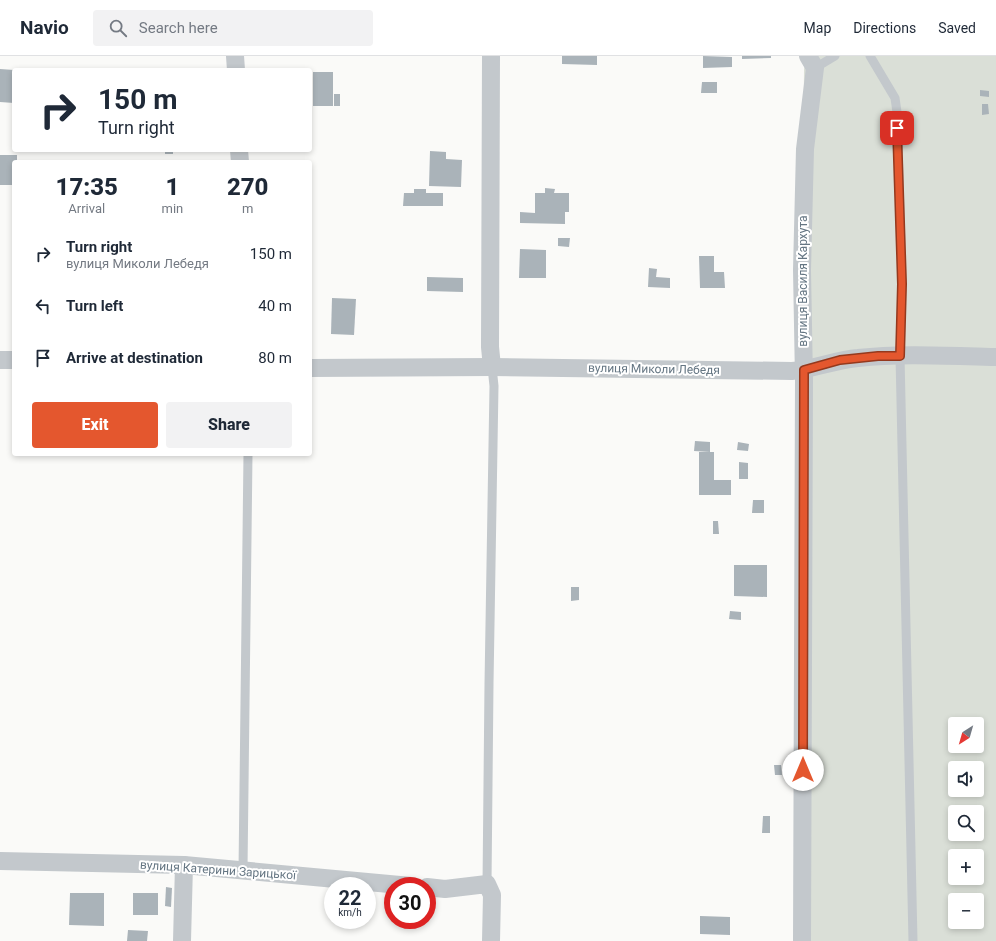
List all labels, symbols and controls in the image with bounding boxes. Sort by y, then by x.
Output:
search box [93,10,373,46]
text: Navio [20,16,69,39]
icon: search [107,17,129,39]
text: Search here [139,19,218,37]
text: Map [804,20,831,36]
text: Directions [853,20,916,36]
text: Saved [938,20,976,36]
text: 150 m [98,83,177,116]
icon: right [32,84,84,136]
pin [880,111,914,145]
text: Turn right [98,117,175,138]
icon: arrive [886,117,908,139]
text: 17:35 [56,173,118,201]
text: 1 [165,173,179,201]
text: 270 [227,173,268,201]
text: Arrival [68,201,105,216]
text: min [162,201,183,216]
text: m [242,201,253,216]
street label: вулиця Василя Кархута [796,215,810,347]
text: Turn right [66,238,132,256]
icon: right [32,243,54,265]
text: 150 m [250,245,292,263]
text: вулиця Миколи Лебедя [66,256,209,271]
icon: left [32,295,54,317]
text: Turn left [66,297,123,315]
text: 40 m [258,297,292,315]
icon: arrive [32,347,54,369]
text: Arrive at destination [66,349,203,367]
text: 80 m [258,349,292,367]
street label: вулиця Миколи Лебедя [588,361,720,377]
button: Exit [32,402,158,448]
button: Share [166,402,292,448]
north arrow [948,717,984,753]
map controls [948,717,984,929]
position arrow [782,749,824,791]
button: sound [948,761,984,797]
button: search [948,805,984,841]
button: + [948,849,984,885]
street label: вулиця Катерини Зарицької [140,858,297,883]
speed limit sign: 30 [384,877,436,929]
text: 22 [339,886,361,910]
button: − [948,893,984,929]
text: km/h [338,907,362,918]

